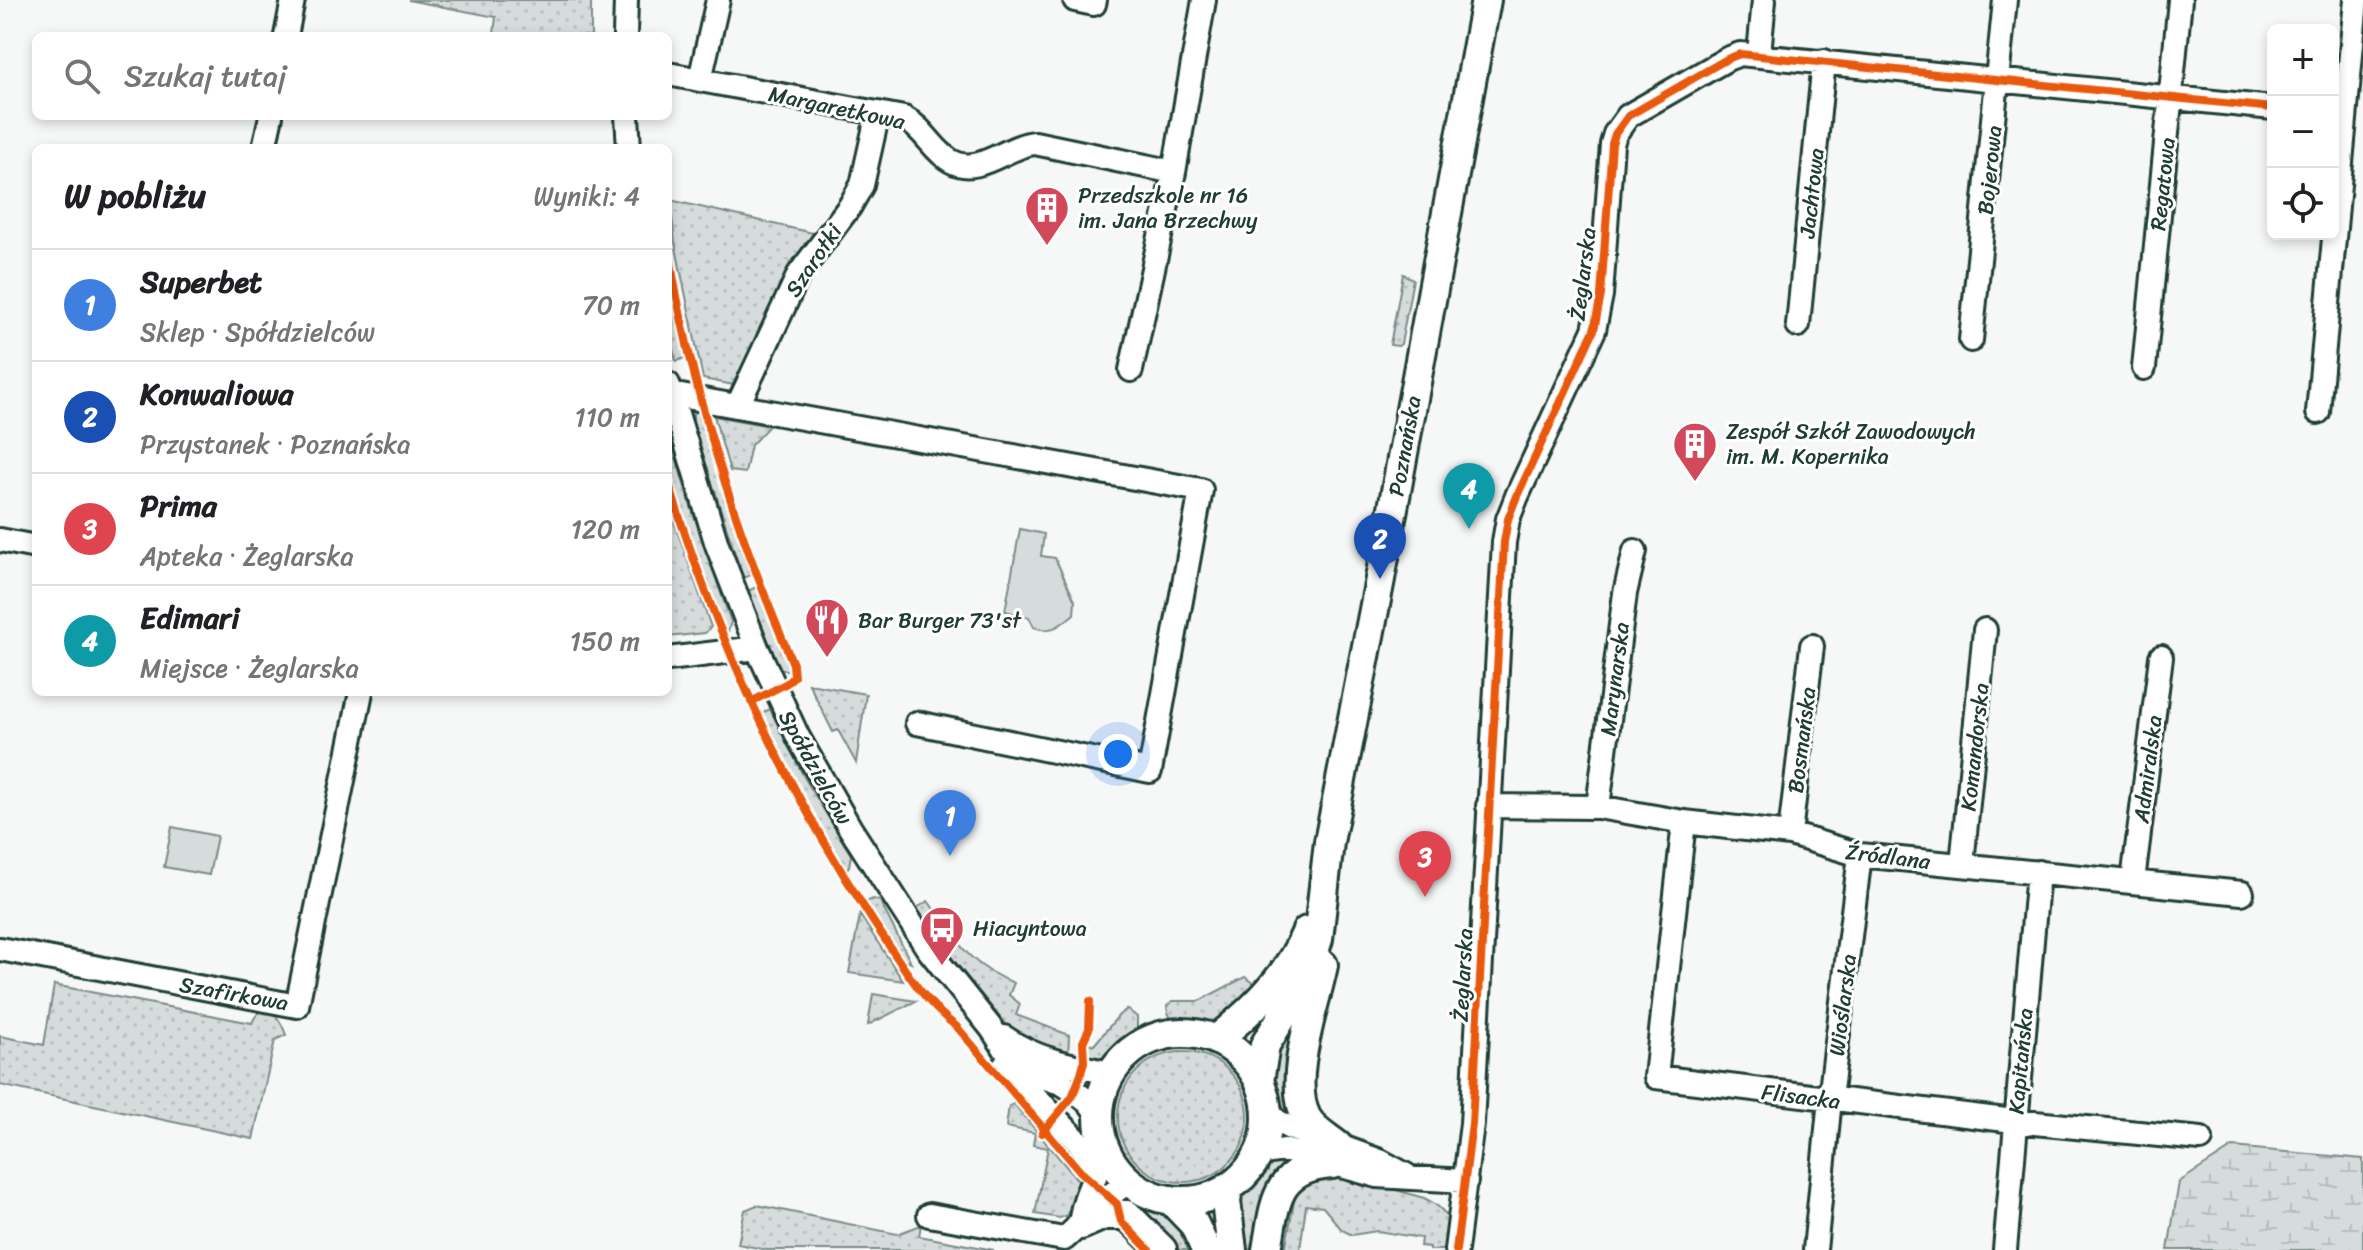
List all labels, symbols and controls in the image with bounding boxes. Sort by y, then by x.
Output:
map controls [2267,24,2339,240]
button: + [2267,24,2339,96]
search box [32,32,672,120]
text: Szukaj tutaj [124,49,287,103]
icon: search [60,54,104,98]
street label: Margaretkowa [765,74,910,141]
button: − [2267,96,2339,168]
street label: Bojerowa [1965,123,2014,217]
street label: Regatowa [2138,135,2187,233]
street label: Jachtowa [1787,146,1836,241]
text: W pobliżu [64,166,206,226]
button: locate [2267,168,2339,240]
text: Wyniki: 4 [533,173,640,219]
place label: Przedszkole nr 16 im. Jana Brzechwy [1078,176,1258,240]
building icon: Przedszkole nr 16 im. Jana Brzechwy [1023,184,1071,247]
street label: Szarotki [774,215,853,305]
street label: Żeglarska [1557,225,1608,323]
text: Superbet [140,255,262,309]
text: 1 [84,282,96,328]
text: 70 m [582,282,640,328]
text: Sklep · Spółdzielców [140,309,375,355]
text: Konwaliowa [140,367,293,421]
street label: Poznańska [1376,393,1433,499]
text: 2 [82,394,98,440]
text: 110 m [575,394,640,440]
place label: Zespół Szkół Zawodowych im. M. Kopernika [1726,412,1976,476]
building icon: Zespół Szkół Zawodowych im. M. Kopernika [1671,420,1719,483]
text: Przystanek · Poznańska [140,421,410,467]
pin: 4 [1443,463,1495,529]
text: Prima [140,479,217,533]
text: 3 [83,506,97,552]
text: 120 m [571,506,640,552]
pin: 2 [1354,513,1406,579]
text: Apteka · Żeglarska [140,533,353,579]
text: Edimari [140,591,239,645]
restaurant icon: Bar Burger 73'st [803,596,851,659]
place label: Bar Burger 73'st [858,601,1022,640]
text: 4 [82,618,98,664]
text: 150 m [570,618,640,664]
street label: Marynarska [1588,620,1641,738]
text: Miejsce · Żeglarska [140,645,359,691]
street label: Komandorska [1948,681,2001,813]
street label: Bosmańska [1776,685,1827,795]
street label: Spółdzielców [768,702,863,832]
street label: Admiralska [2121,713,2173,826]
your location [1098,734,1138,774]
pin: 1 [924,790,976,856]
pin: 3 [1399,831,1451,897]
street label: Źródlana [1843,832,1933,881]
bus stop icon: Hiacyntowa [918,904,966,967]
place label: Hiacyntowa [973,909,1087,948]
street label: Żeglarska [1441,927,1484,1023]
street label: Wioślarska [1817,952,1868,1058]
street label: Szafirkowa [177,965,291,1022]
street label: Kapitańska [1996,1006,2045,1116]
street label: Flisacka [1759,1072,1843,1121]

